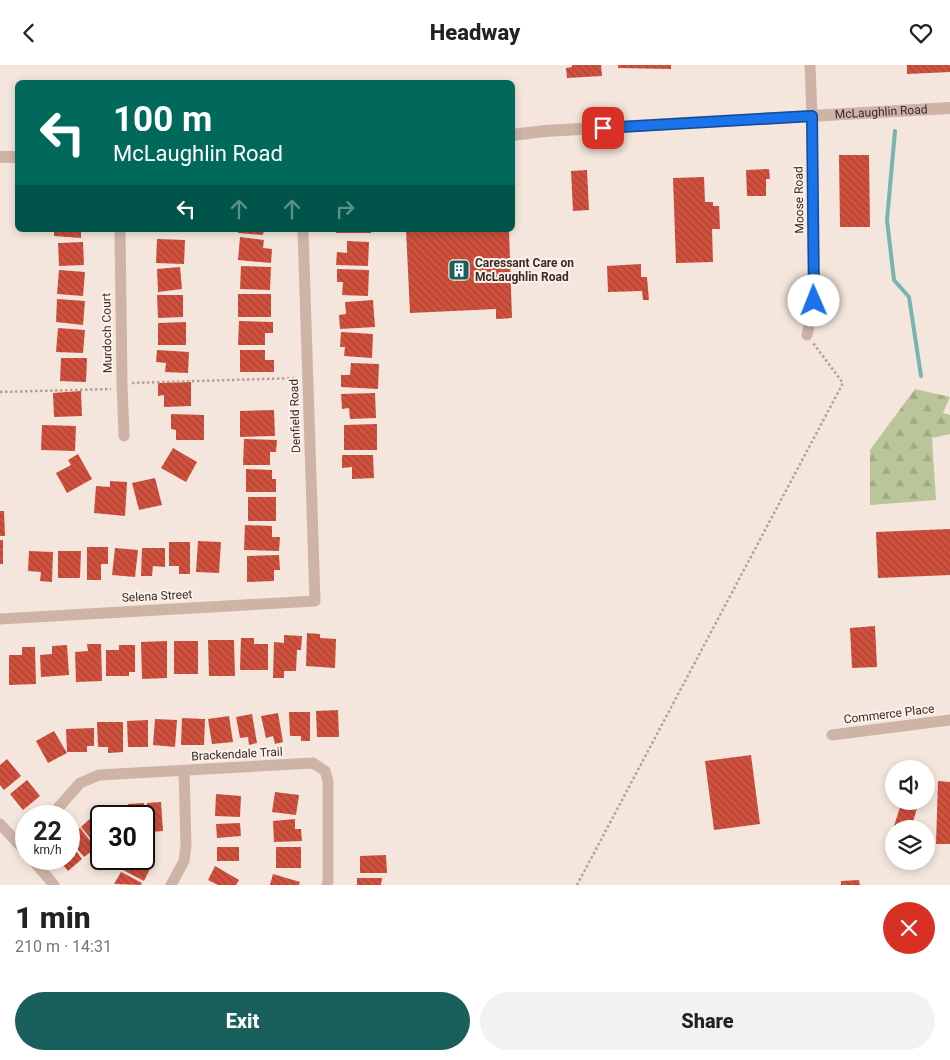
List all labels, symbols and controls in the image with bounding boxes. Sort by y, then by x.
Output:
icon: back [15,19,43,47]
icon: heart [907,19,935,47]
text: Headway [430,20,520,45]
text: 100 m [113,99,212,140]
icon: left [30,100,95,165]
street label: McLaughlin Road [835,102,928,122]
pin [582,107,624,149]
icon: arrive [589,114,617,142]
text: McLaughlin Road [113,141,283,166]
street label: Moose Road [791,166,807,234]
icon: left [172,195,200,223]
icon: ahead [225,195,253,223]
icon: ahead [278,195,306,223]
icon: right [331,195,359,223]
place label: Caressant Care on McLaughlin Road [475,256,574,284]
building icon: Caressant Care on McLaughlin Road [447,258,471,282]
position arrow [787,274,839,326]
street label: Murdoch Court [99,293,115,373]
street label: Denfield Road [287,379,303,453]
street label: Selena Street [121,587,193,605]
street label: Commerce Place [843,701,935,727]
street label: Brackendale Trail [191,745,283,763]
map controls [885,760,935,870]
button: sound [885,760,935,810]
speed limit sign: 30 [90,805,155,870]
text: 22 [33,817,62,846]
button: layers [885,820,935,870]
text: km/h [33,843,62,857]
text: 1 min [15,900,91,935]
button: close [883,902,935,954]
text: 210 m · 14:31 [15,937,112,956]
button: Exit [15,992,470,1050]
button: Share [480,992,935,1050]

